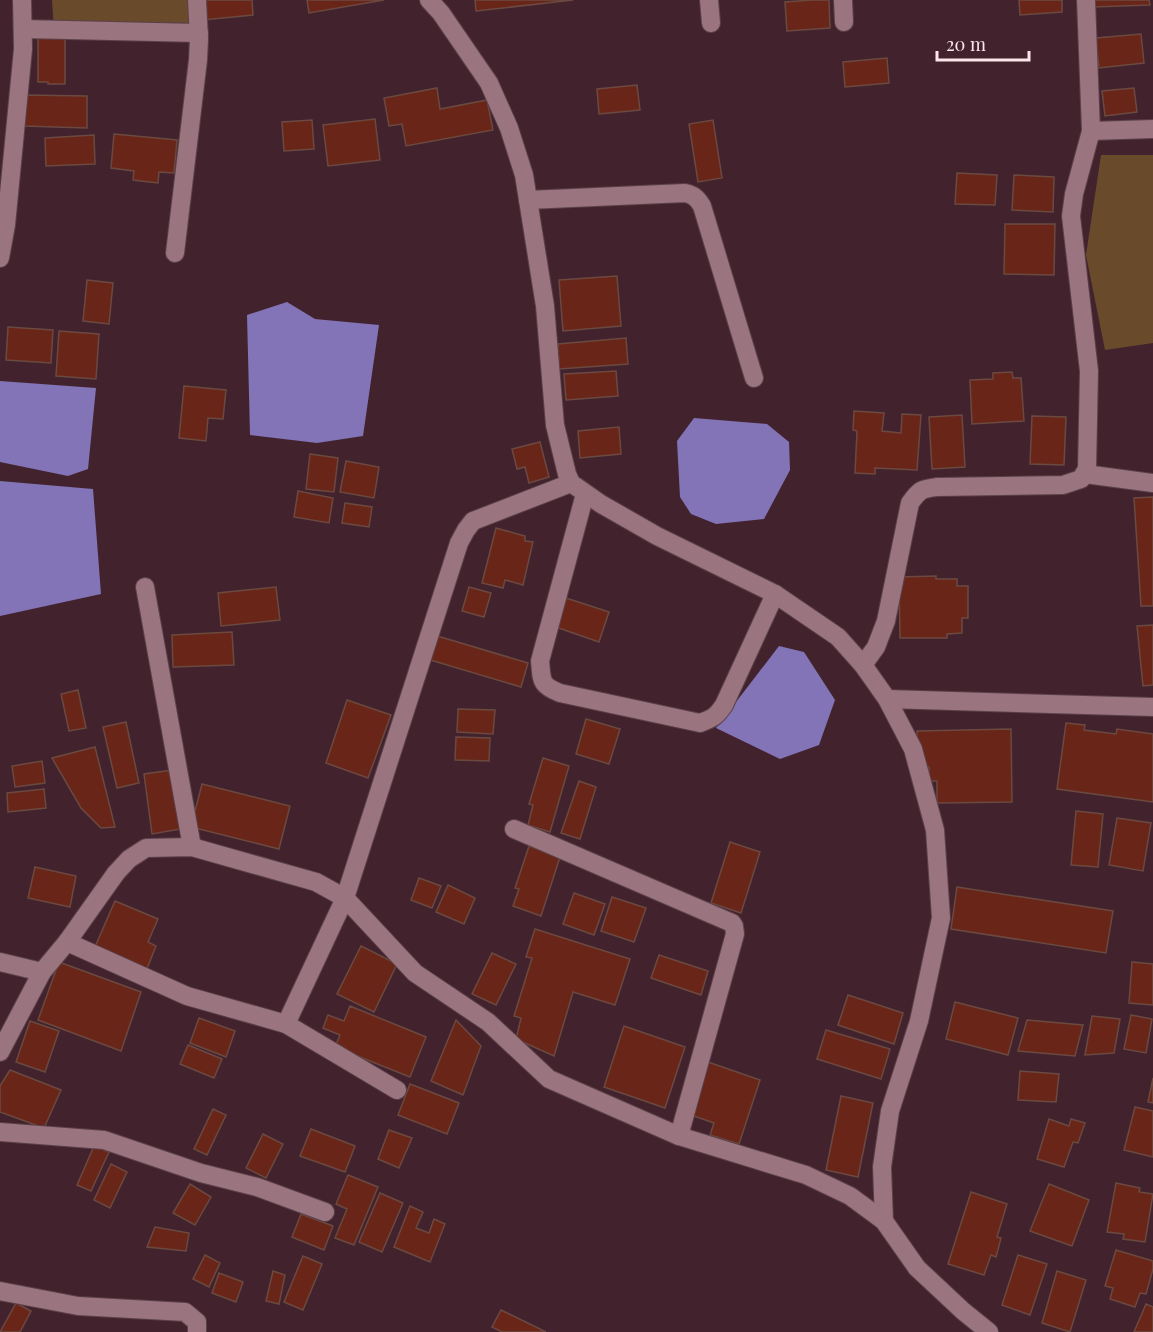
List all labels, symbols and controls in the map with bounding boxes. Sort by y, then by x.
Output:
scale bar [937,24,1028,62]
text: 20 m [946,32,986,56]

